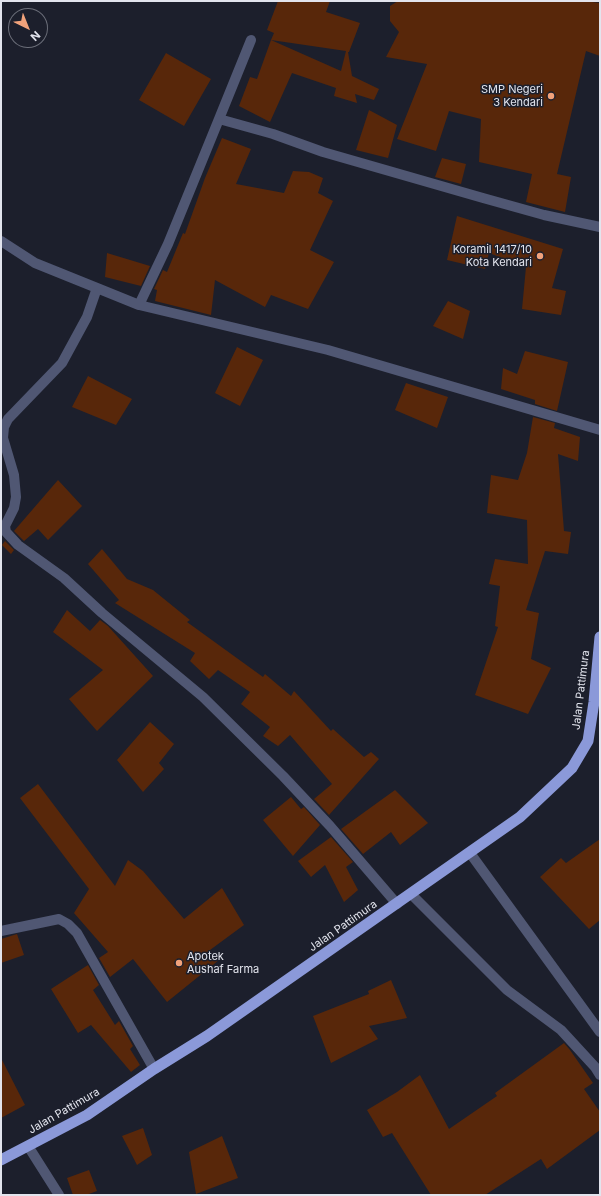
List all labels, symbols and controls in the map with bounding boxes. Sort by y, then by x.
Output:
north arrow [8,8,48,48]
text: N [28,28,43,44]
place label: SMP Negeri 3 Kendari [481,83,543,109]
marker: SMP Negeri 3 Kendari [546,91,556,101]
place label: Koramil 1417/10 Kota Kendari [453,243,532,269]
marker: Koramil 1417/10 Kota Kendari [535,251,545,261]
street label: Jalan Pattimura [570,649,592,731]
street label: Jalan Pattimura [306,898,380,954]
place label: Apotek Aushaf Farma [187,950,259,976]
marker: Apotek Aushaf Farma [174,958,184,968]
street label: Jalan Pattimura [26,1085,102,1137]

